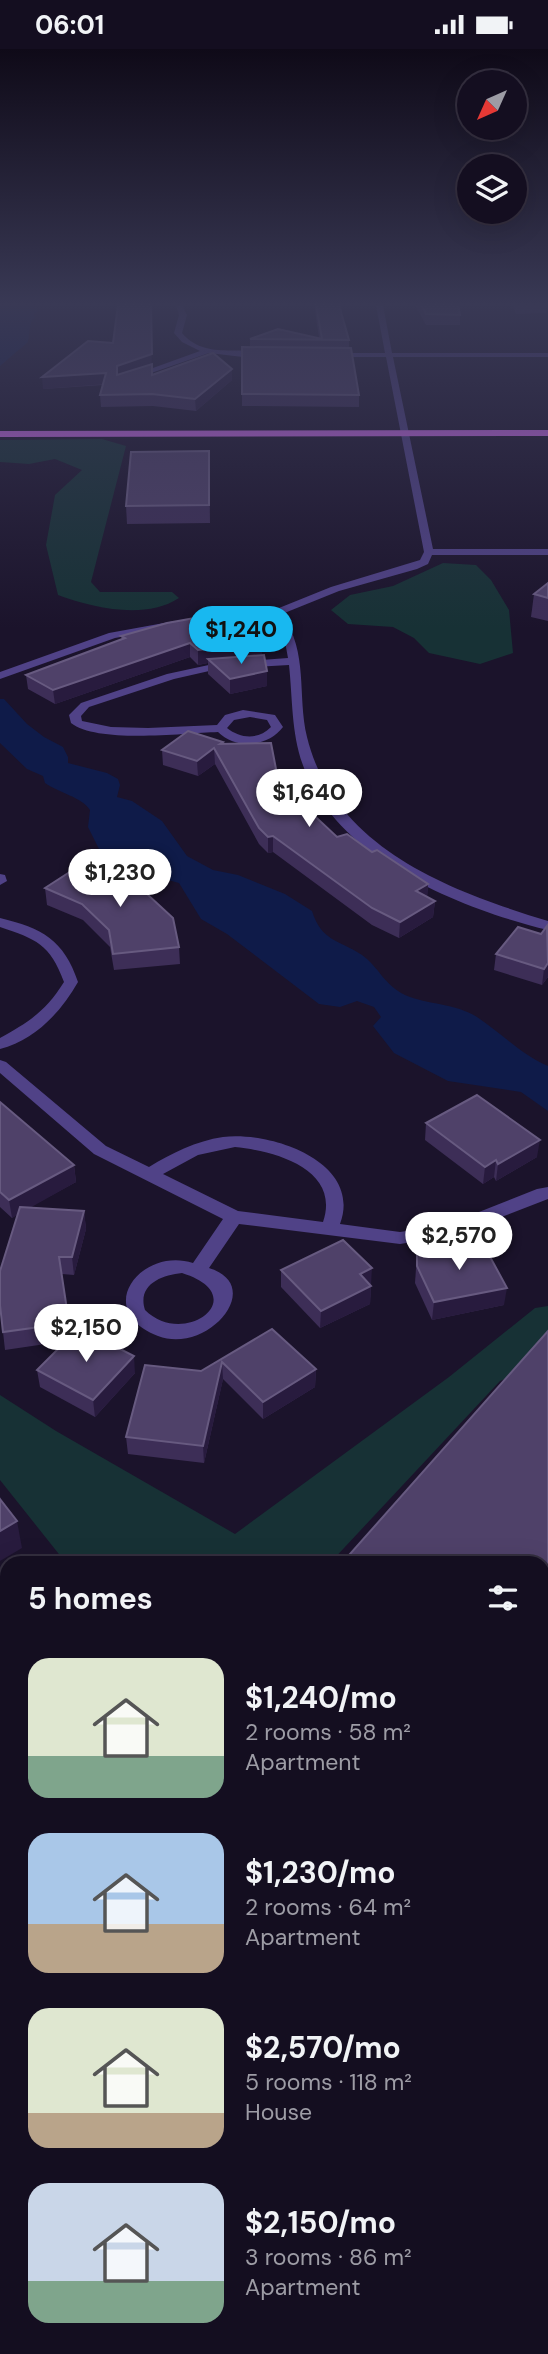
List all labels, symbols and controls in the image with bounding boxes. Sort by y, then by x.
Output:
text: 06:01 [35,8,104,42]
north arrow [457,70,527,140]
map controls [457,70,527,224]
button: layers [457,154,527,224]
pin: $1,240 [184,607,298,666]
text: $1,240 [205,614,277,644]
pin: $1,640 [252,769,366,829]
text: $1,640 [272,777,346,807]
pin: $1,230 [63,849,177,909]
text: $1,230 [84,857,156,887]
pin: $2,570 [402,1213,516,1272]
text: $2,570 [421,1220,497,1250]
pin: $2,150 [29,1305,143,1364]
text: $2,150 [50,1312,122,1342]
text: 5 homes [28,1579,153,1618]
icon: filters [484,1579,522,1617]
text: $1,240/mo [245,1678,397,1717]
icon: home [84,1686,168,1770]
text: 2 rooms · 58 m² [245,1717,411,1747]
text: Apartment [245,1747,360,1777]
text: $1,230/mo [245,1853,396,1892]
icon: home [84,1861,168,1945]
text: 2 rooms · 64 m² [245,1892,411,1922]
text: Apartment [245,1922,360,1952]
text: $2,570/mo [245,2028,401,2067]
icon: home [84,2036,168,2120]
text: 5 rooms · 118 m² [245,2067,412,2097]
text: House [245,2097,312,2127]
text: $2,150/mo [245,2203,396,2242]
icon: home [84,2211,168,2295]
text: 3 rooms · 86 m² [245,2242,412,2272]
text: Apartment [245,2272,360,2302]

